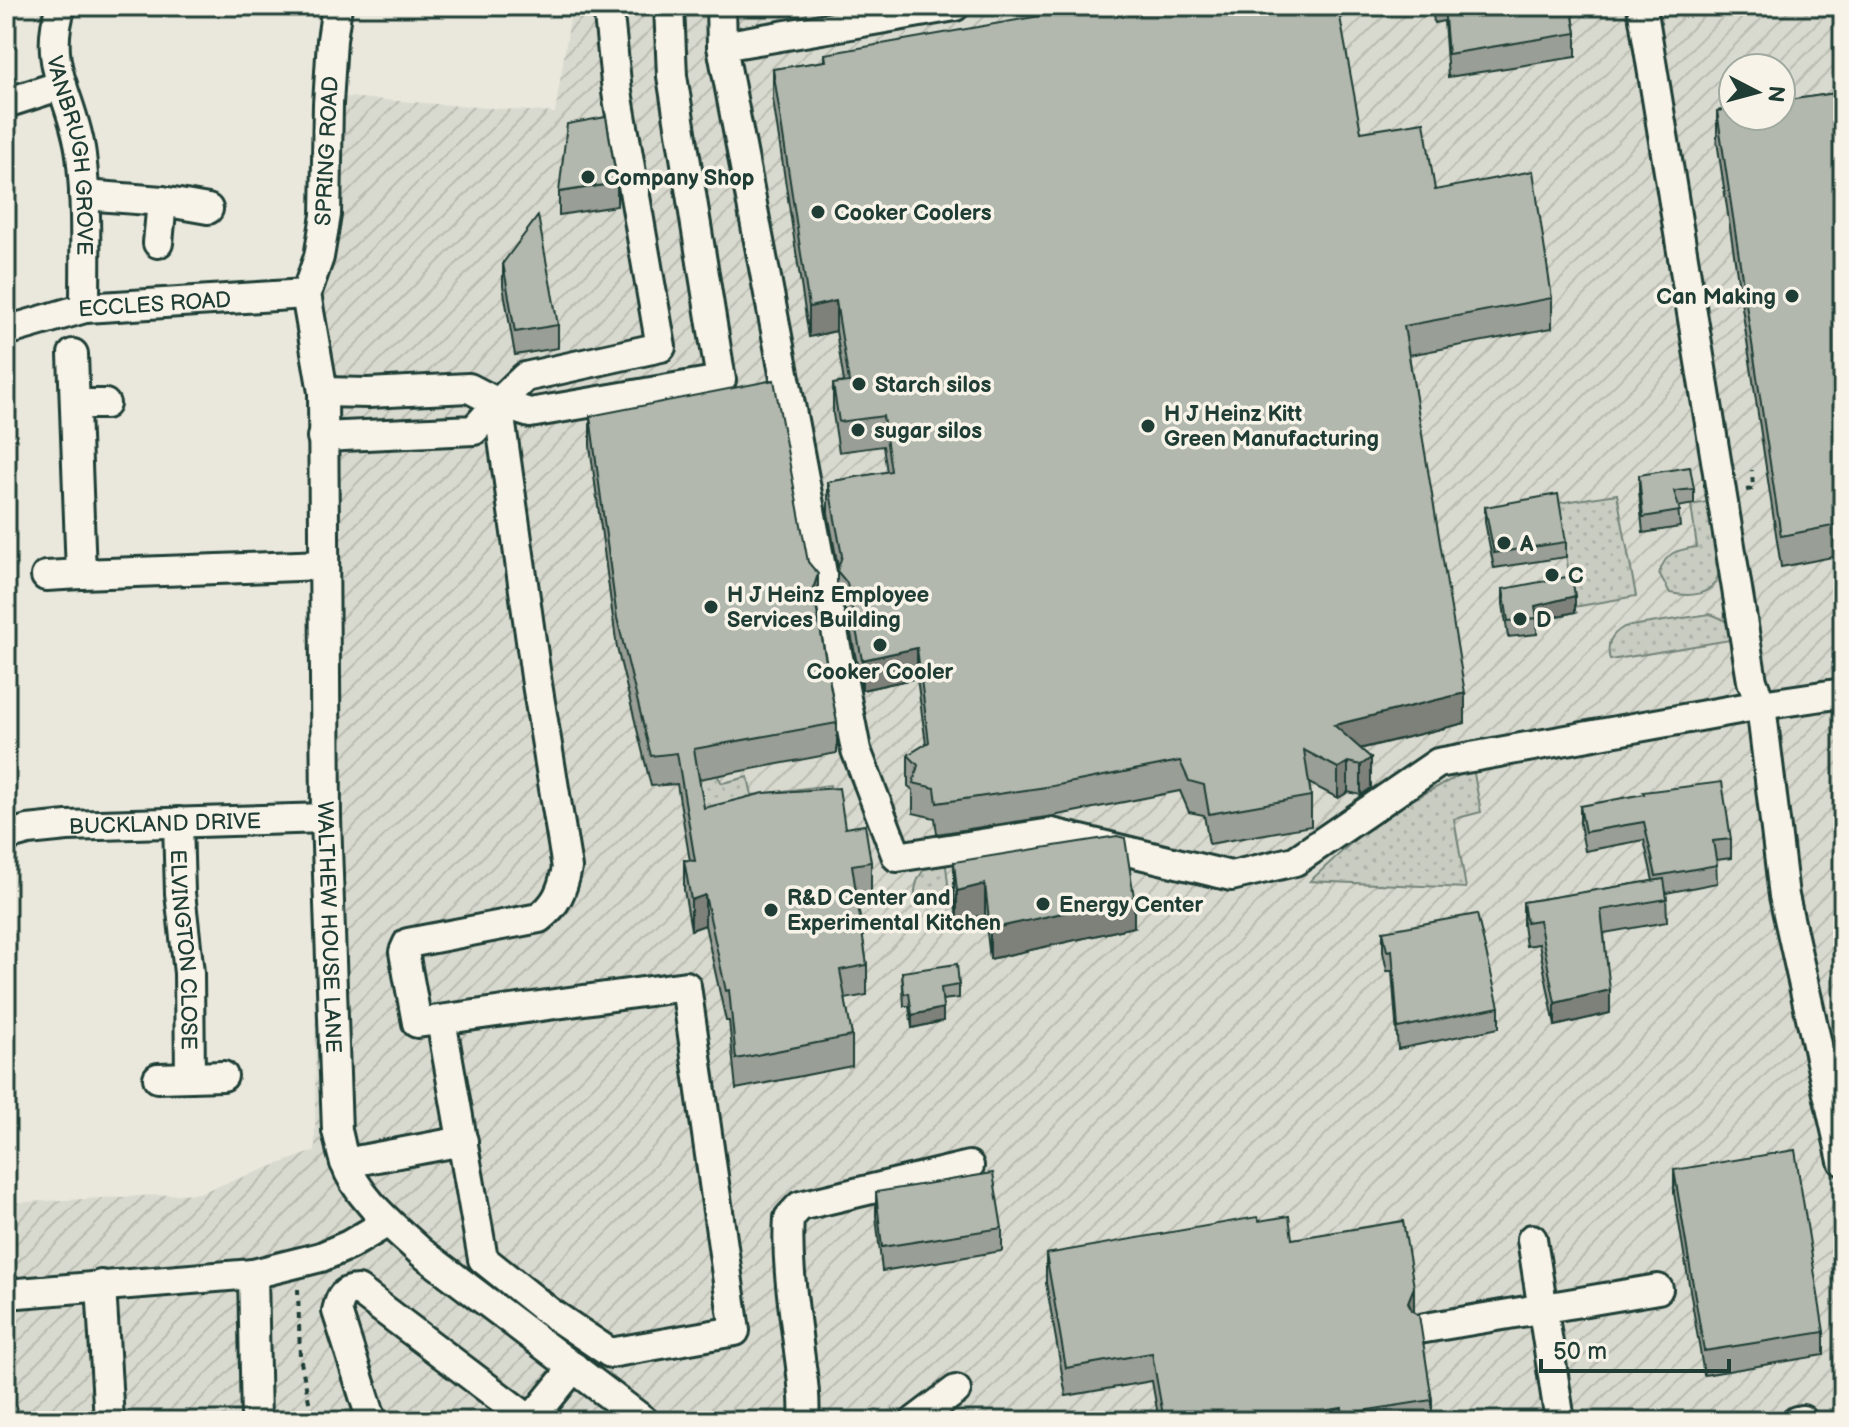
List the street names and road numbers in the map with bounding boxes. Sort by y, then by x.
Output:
street label: VANBRUGH GROVE [40,54,97,256]
street label: SPRING ROAD [310,76,345,227]
street label: ECCLES ROAD [77,287,232,323]
street label: WALTHEW HOUSE LANE [311,801,346,1054]
street label: BUCKLAND DRIVE [68,808,262,841]
street label: ELVINGTON CLOSE [164,849,202,1050]

